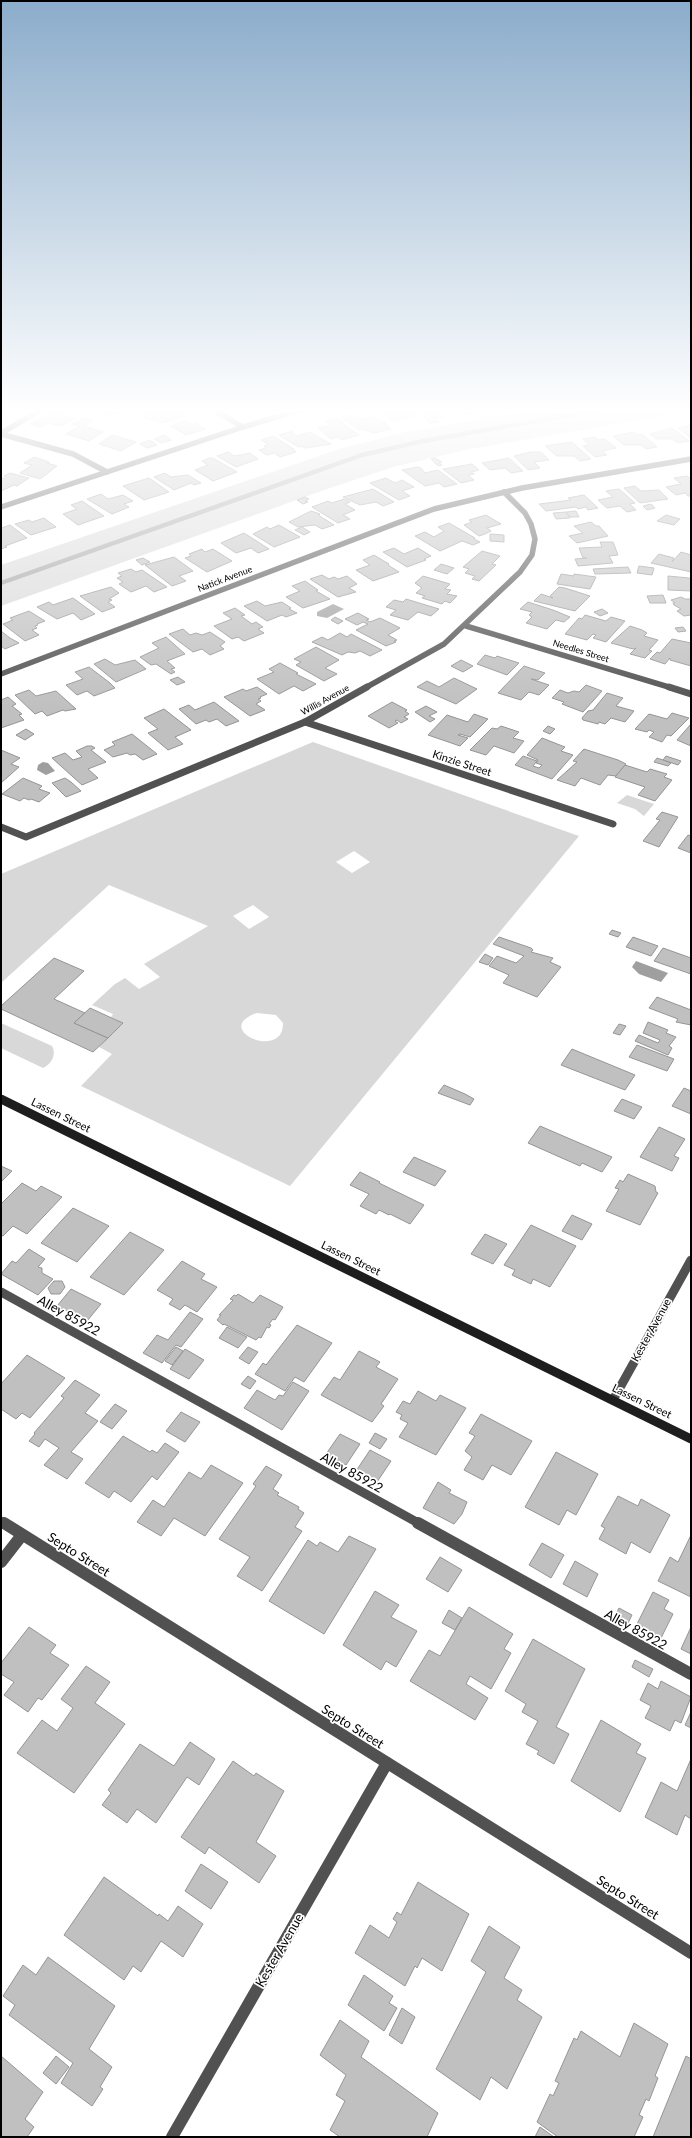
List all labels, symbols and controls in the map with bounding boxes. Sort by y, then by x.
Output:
street label: Natick Avenue [196,563,254,594]
street label: Needles Street [552,637,611,664]
street label: Willis Avenue [299,682,351,717]
street label: Kinzie Street [431,747,493,778]
street label: Lassen Street [29,1095,93,1135]
street label: Lassen Street [319,1238,383,1278]
street label: Alley 85922 [35,1291,103,1339]
street label: Kester Avenue [628,1296,673,1363]
street label: Lassen Street [610,1381,674,1421]
street label: Alley 85922 [318,1448,386,1496]
street label: Septo Street [45,1528,113,1580]
street label: Alley 85922 [602,1605,670,1653]
street label: Septo Street [319,1700,387,1752]
street label: Septo Street [594,1871,662,1923]
street label: Kester Avenue [251,1910,307,1990]

